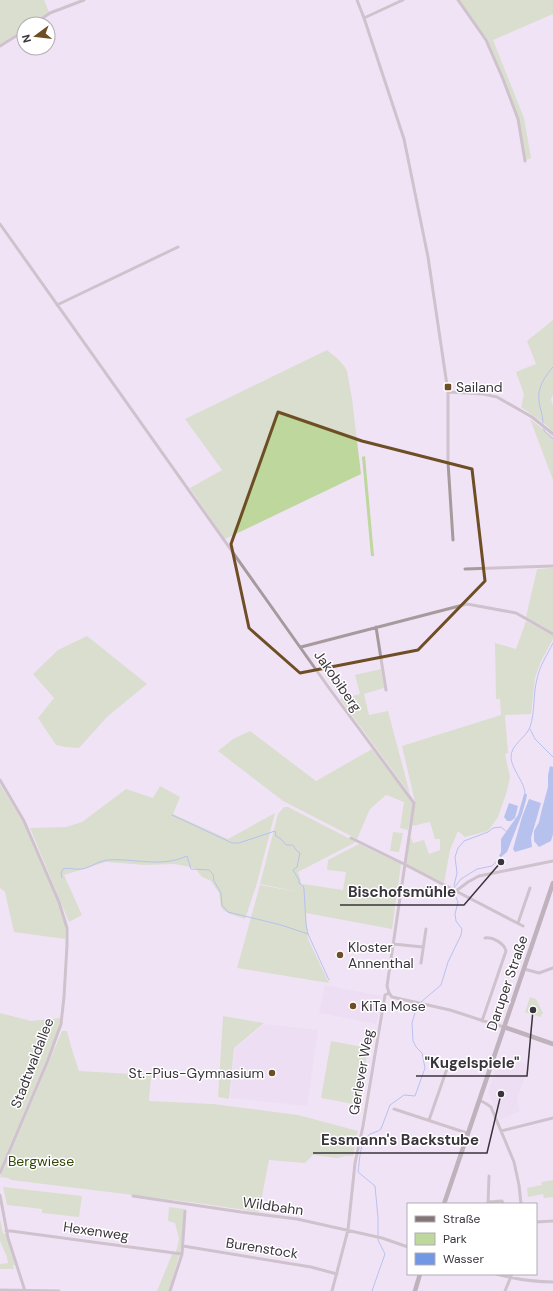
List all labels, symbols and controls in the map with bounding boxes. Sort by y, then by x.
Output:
north arrow [16,16,56,56]
text: N [19,33,34,44]
place label: Sailand [456,378,503,396]
marker: Sailand [443,382,453,392]
street label: Jakobiberg [310,647,366,715]
callout: Bischofsmühle [340,878,464,905]
text: Bischofsmühle [348,882,456,902]
street label: Daruper Straße [482,933,532,1033]
place label: Kloster Annenthal [348,938,414,972]
marker: Kloster Annenthal [335,950,345,960]
place label: KiTa Mose [361,997,426,1015]
marker: KiTa Mose [348,1001,358,1011]
street label: Stadtwaldallee [7,1015,57,1111]
street label: Gerlever Weg [345,1027,377,1116]
callout: "Kugelspiele" [416,1049,527,1076]
text: "Kugelspiele" [425,1053,519,1073]
place label: St.-Pius-Gymnasium [129,1064,264,1082]
marker: St.-Pius-Gymnasium [267,1068,277,1078]
callout: Essmann's Backstube [313,1126,487,1153]
text: Essmann's Backstube [321,1130,479,1150]
park label: Bergwiese [8,1152,74,1170]
street label: Wildbahn [241,1193,305,1219]
legend [407,1203,537,1275]
text: Straße [443,1211,480,1227]
street label: Hexenweg [62,1217,130,1245]
text: Park [443,1231,467,1247]
street label: Burenstock [225,1233,299,1263]
text: Wasser [443,1251,484,1267]

